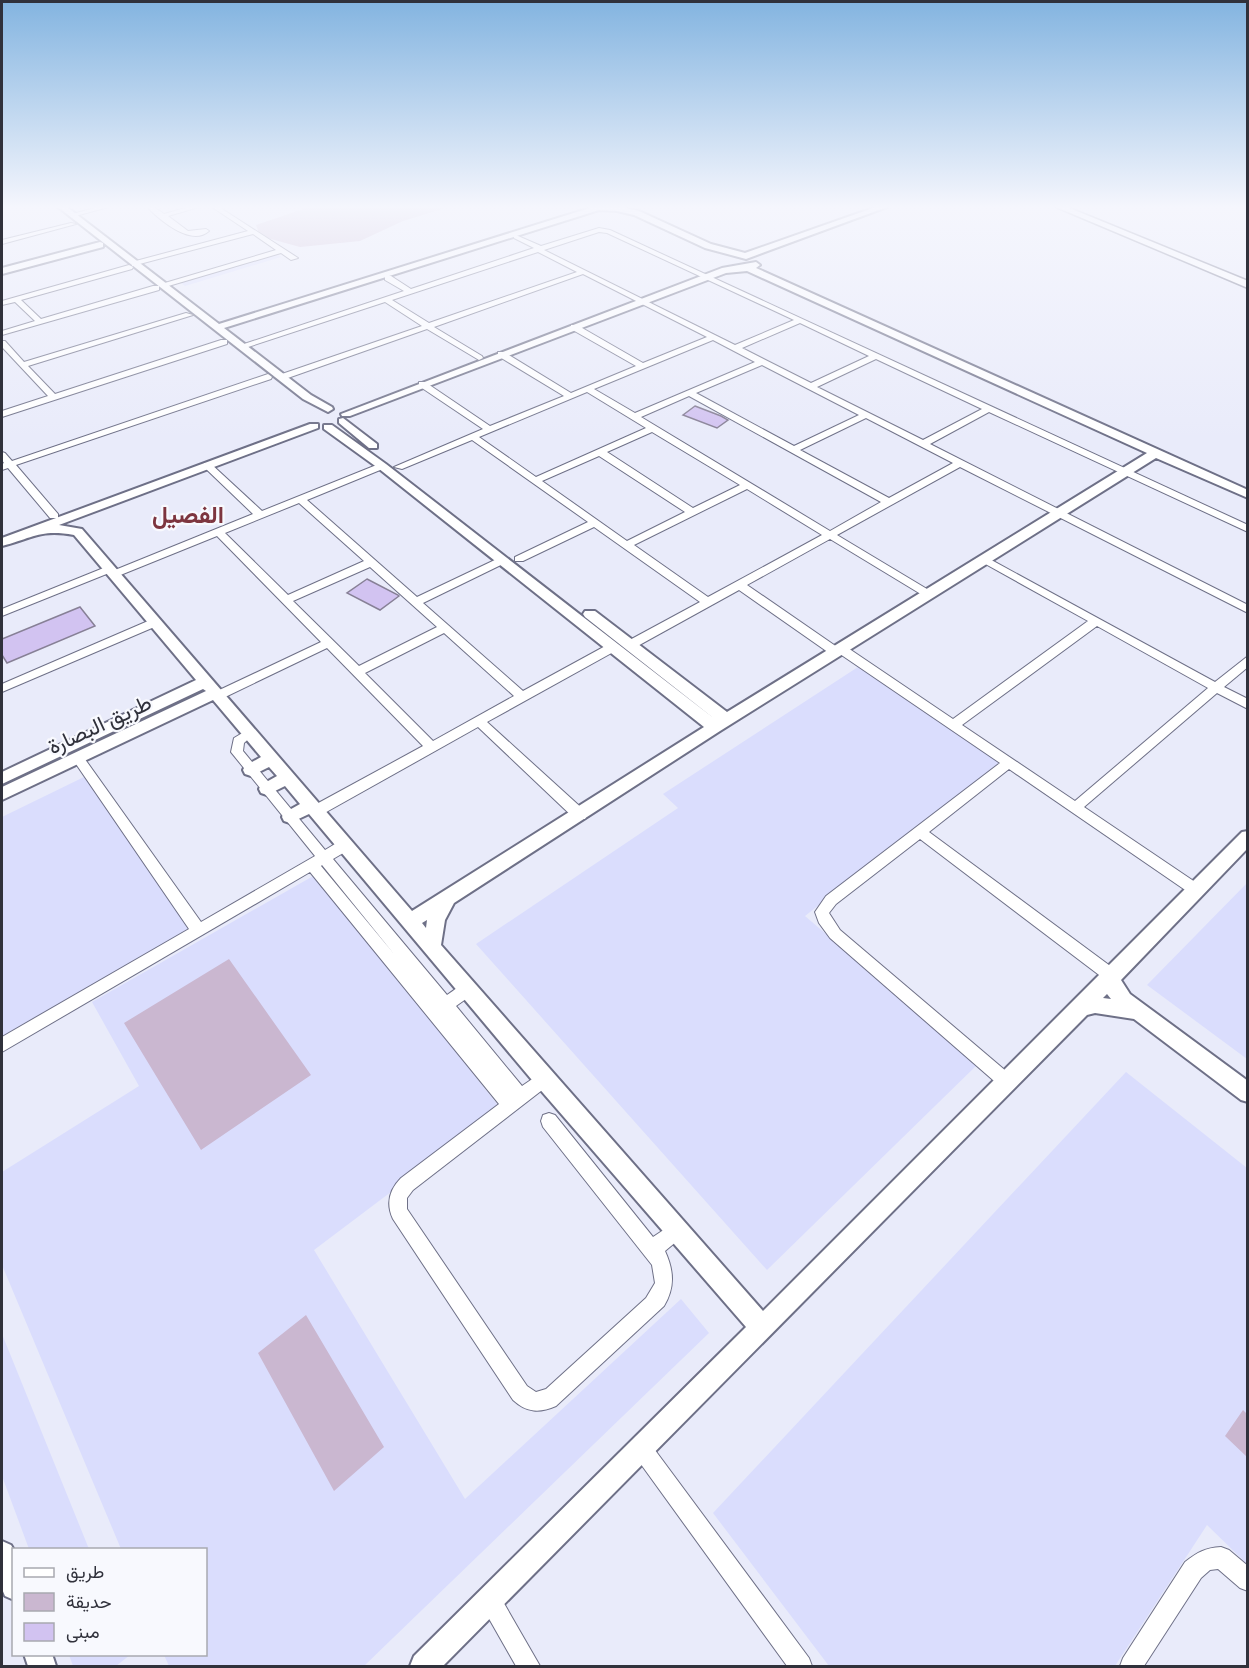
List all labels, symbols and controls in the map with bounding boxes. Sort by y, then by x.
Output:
district label: الفصيل [152,499,224,529]
street label: طريق البصارة [43,688,156,760]
legend [12,1548,207,1656]
text: طريق [66,1560,104,1583]
text: حديقة [66,1590,112,1612]
text: مبنى [66,1620,100,1643]

